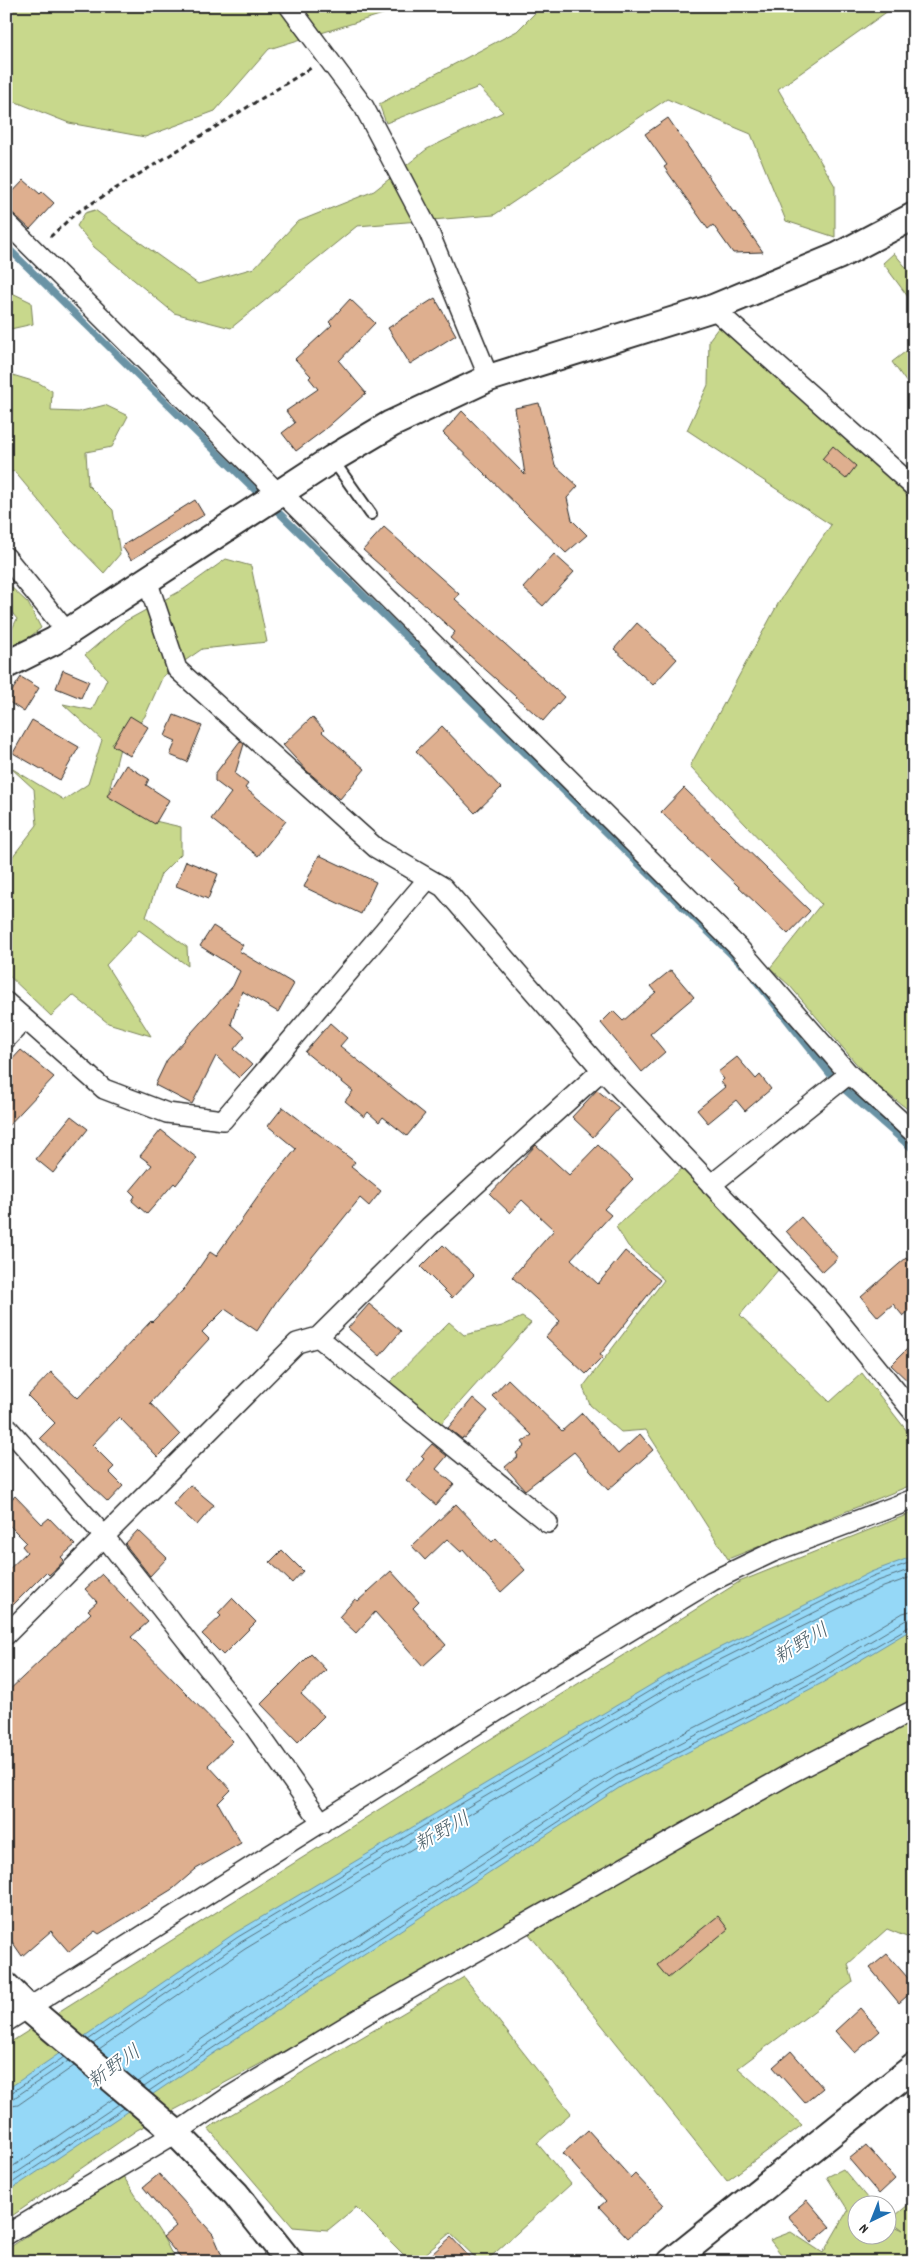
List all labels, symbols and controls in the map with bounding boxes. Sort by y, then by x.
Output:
water label: 新野川 [769,1618,835,1672]
water label: 新野川 [410,1806,476,1860]
water label: 新野川 [82,2039,148,2097]
north arrow [848,2196,898,2246]
text: N [855,2218,874,2238]

